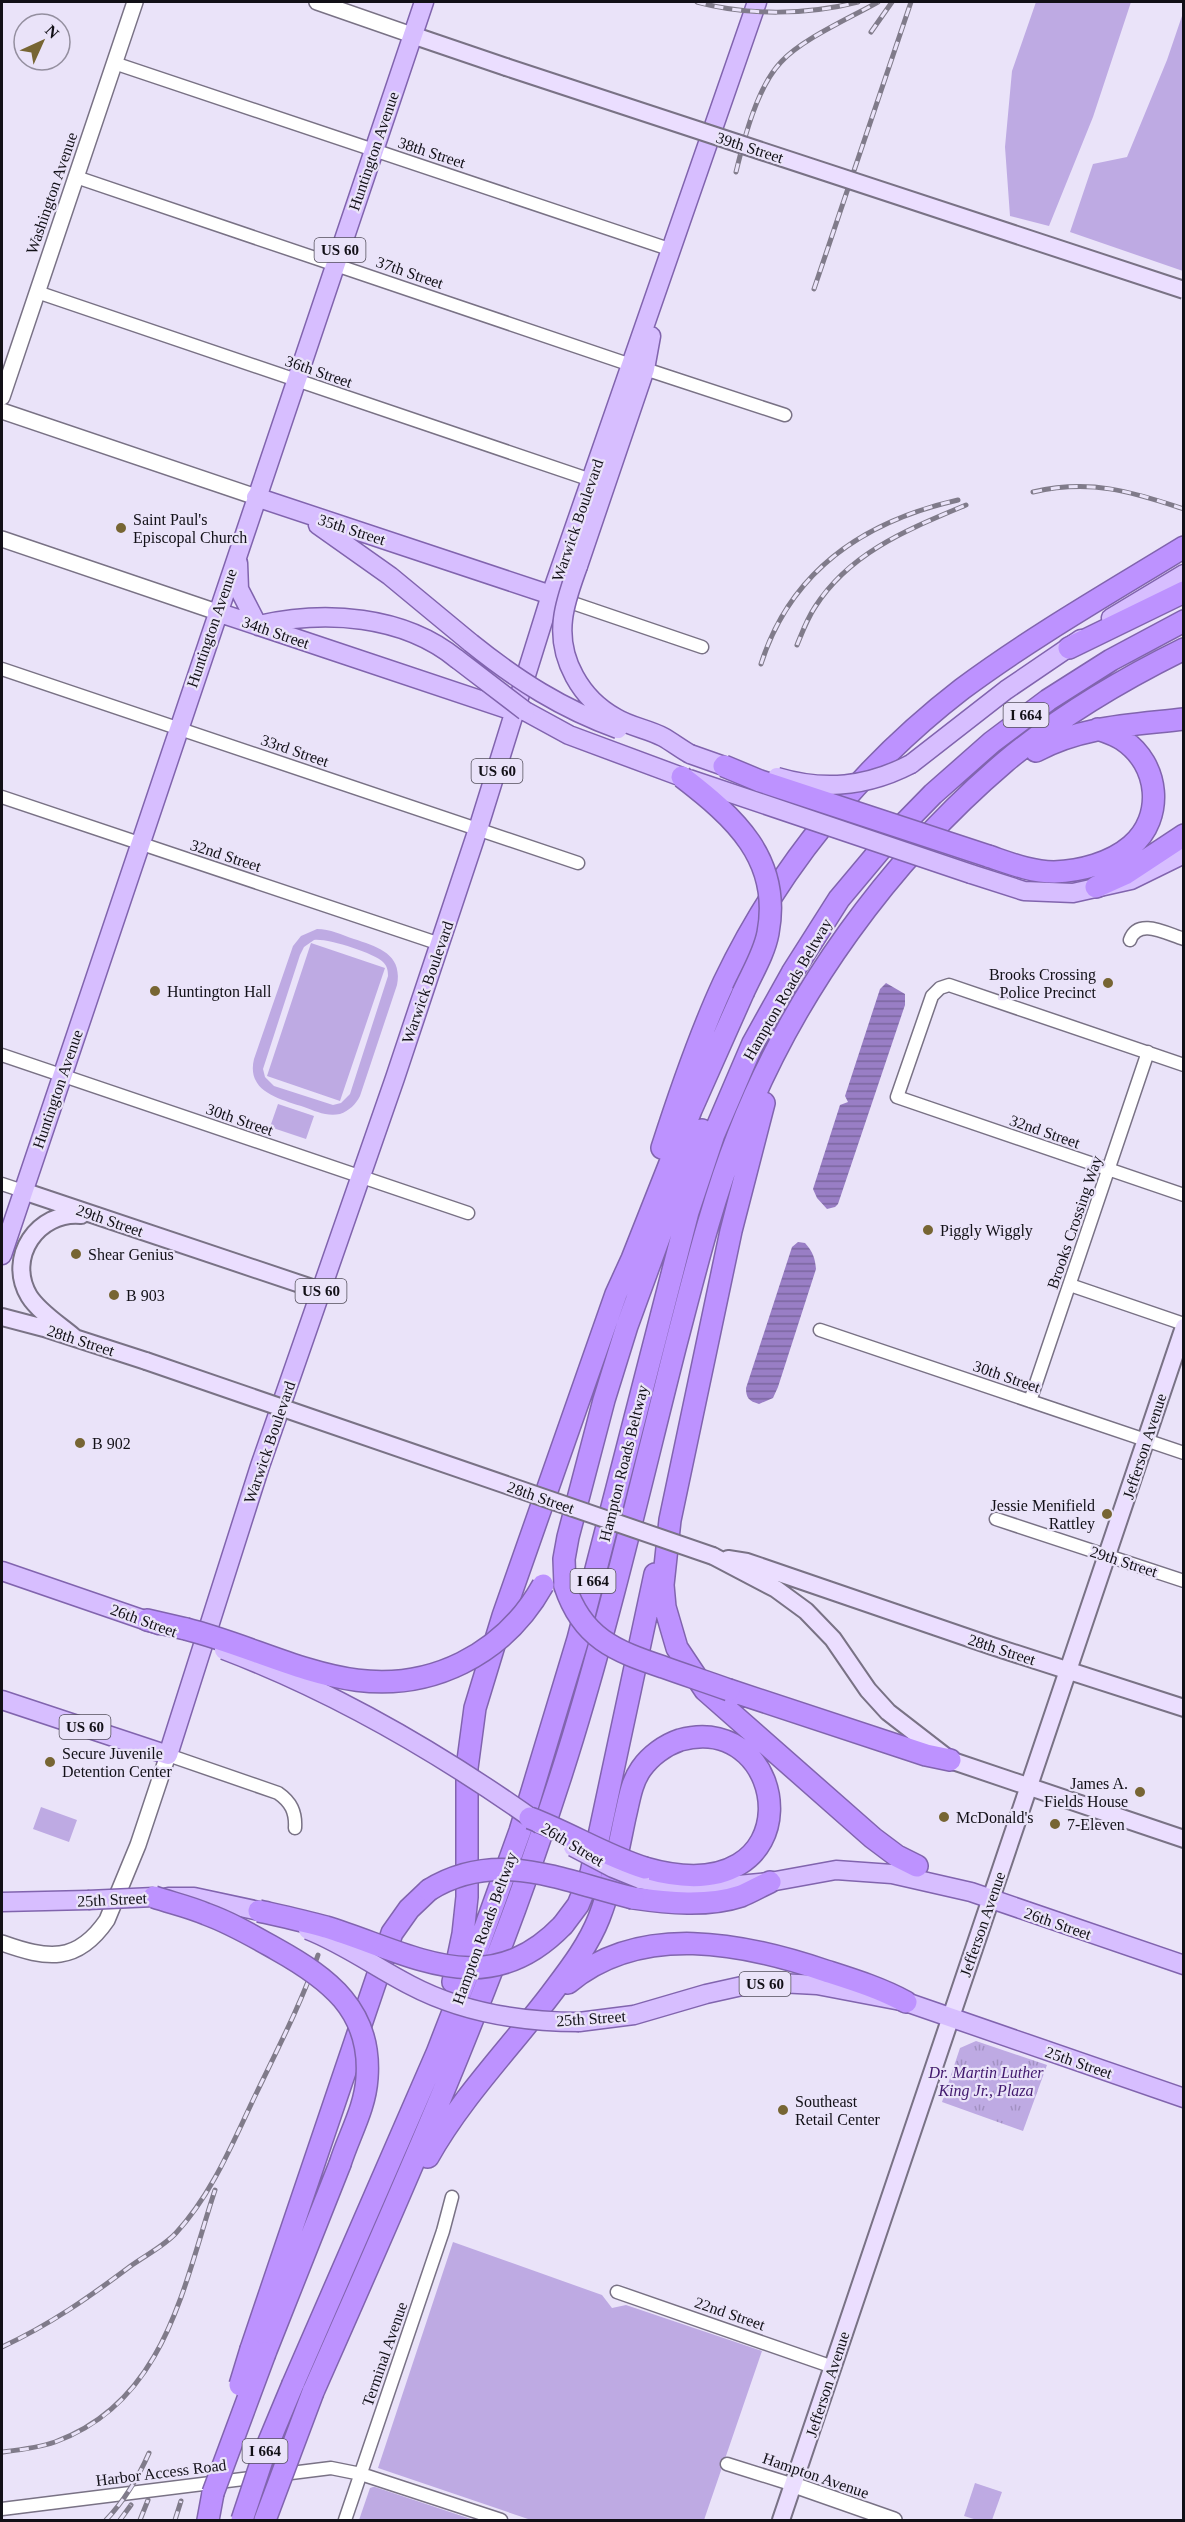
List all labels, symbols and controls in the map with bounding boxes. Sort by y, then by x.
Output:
north arrow [12,12,72,72]
text: N [42,22,63,42]
street label: Huntington Avenue [345,89,403,213]
street label: 39th Street [714,129,786,167]
street label: Washington Avenue [23,130,81,257]
street label: 38th Street [396,134,468,172]
road number: US 60 [314,238,366,262]
street label: 37th Street [374,253,446,292]
street label: 36th Street [283,352,355,391]
street label: Warwick Boulevard [549,457,606,583]
place label: Saint Paul's Episcopal Church [133,511,247,547]
street label: 35th Street [316,511,388,549]
marker: Saint Paul's Episcopal Church [114,521,128,535]
street label: Huntington Avenue [183,566,241,690]
street label: 34th Street [240,613,312,652]
road number: I 664 [1004,703,1048,727]
street label: 33rd Street [259,731,332,770]
road number: US 60 [472,759,522,783]
street label: 32nd Street [188,836,264,875]
street label: Hampton Roads Beltway [740,915,836,1064]
street label: Warwick Boulevard [399,919,456,1045]
place label: Brooks Crossing Police Precinct [989,966,1097,1001]
marker: Brooks Crossing Police Precinct [1101,976,1115,990]
place label: Huntington Hall [167,983,272,1001]
marker: Huntington Hall [148,984,162,998]
street label: Huntington Avenue [29,1027,87,1151]
street label: 30th Street [204,1100,276,1139]
street label: 32nd Street [1007,1111,1083,1152]
street label: Brooks Crossing Way [1044,1153,1106,1291]
street label: 29th Street [74,1201,146,1240]
place label: Piggly Wiggly [940,1222,1033,1240]
marker: Piggly Wiggly [921,1223,935,1237]
place label: Shear Genius [88,1246,174,1263]
marker: Shear Genius [69,1247,83,1261]
road number: US 60 [296,1279,346,1303]
place label: B 903 [126,1287,165,1304]
marker: B 903 [107,1288,121,1302]
street label: 28th Street [45,1322,117,1360]
street label: 30th Street [971,1357,1043,1396]
street label: Warwick Boulevard [241,1379,298,1505]
street label: Hampton Roads Beltway [596,1383,652,1543]
street label: Jefferson Avenue [1119,1391,1170,1501]
place label: B 902 [92,1435,131,1452]
marker: B 902 [73,1436,87,1450]
street label: 28th Street [505,1478,577,1517]
place label: Jessie Menifield Rattley [991,1497,1095,1533]
marker: Jessie Menifield Rattley [1100,1507,1114,1521]
street label: 29th Street [1088,1543,1160,1581]
road number: I 664 [570,1569,616,1593]
street label: 26th Street [108,1601,180,1641]
street label: 28th Street [966,1631,1038,1669]
road number: US 60 [60,1715,110,1739]
place label: Secure Juvenile Detention Center [62,1745,172,1780]
marker: Secure Juvenile Detention Center [43,1755,57,1769]
place label: James A. Fields House [1044,1775,1128,1810]
marker: James A. Fields House [1133,1785,1147,1799]
place label: McDonald's [956,1809,1034,1826]
marker: McDonald's [937,1810,951,1824]
place label: 7-Eleven [1067,1816,1125,1833]
marker: 7-Eleven [1048,1817,1062,1831]
street label: 26th Street [538,1819,607,1870]
street label: Hampton Roads Beltway [449,1850,521,2007]
street label: Jefferson Avenue [957,1869,1008,1979]
street label: 25th Street [77,1889,148,1910]
street label: 26th Street [1022,1904,1094,1943]
road number: US 60 [740,1972,790,1996]
street label: 25th Street [556,2008,627,2029]
street label: 25th Street [1043,2043,1115,2082]
park label: Dr. Martin Luther King Jr., Plaza [927,2064,1044,2100]
place label: Southeast Retail Center [795,2093,881,2128]
marker: Southeast Retail Center [776,2103,790,2117]
street label: 22nd Street [692,2293,768,2334]
street label: Terminal Avenue [359,2300,410,2409]
street label: Jefferson Avenue [802,2329,853,2439]
road number: I 664 [242,2439,288,2463]
street label: Hampton Avenue [760,2449,871,2503]
street label: Harbor Access Road [95,2456,227,2489]

